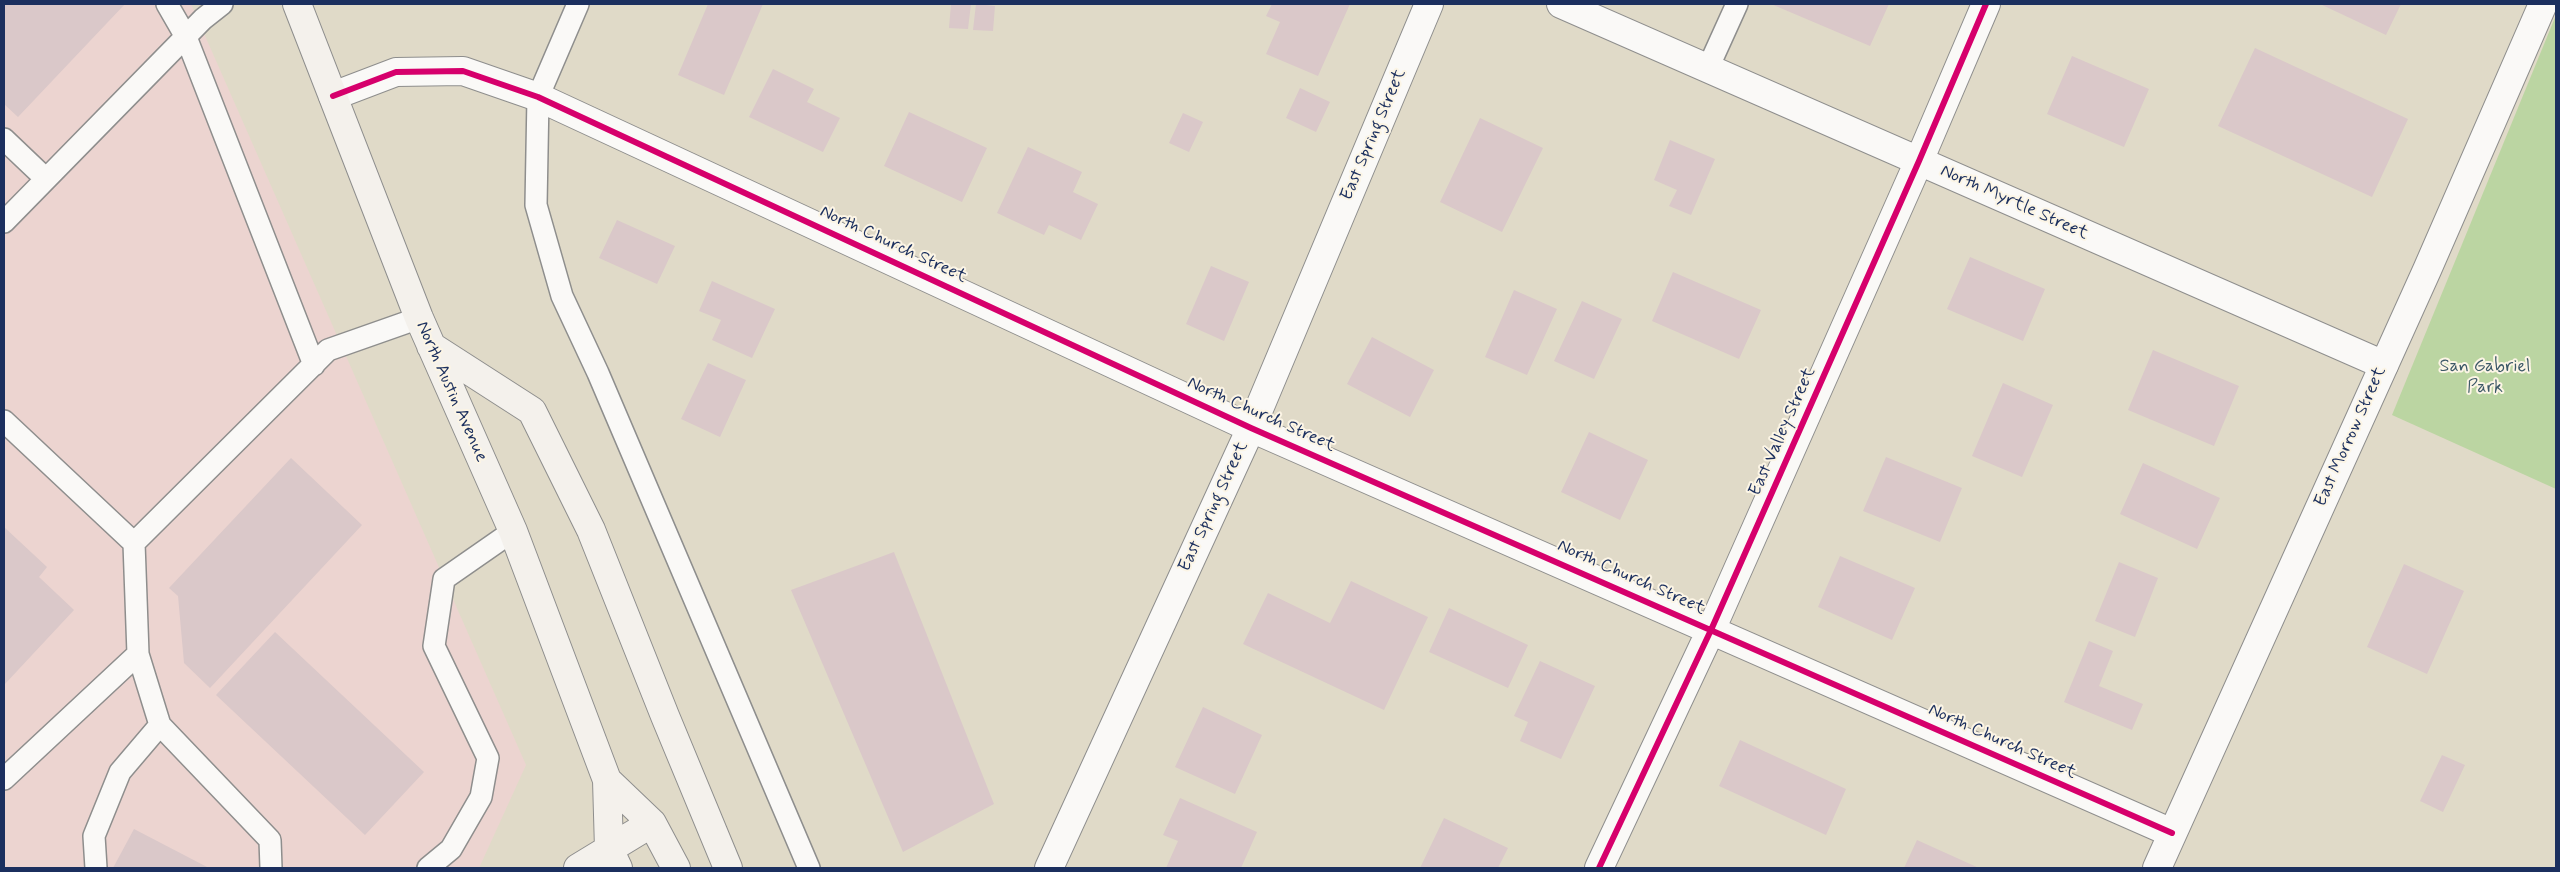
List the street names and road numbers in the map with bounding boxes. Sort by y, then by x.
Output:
street label: East Spring Street [1337,66,1411,204]
street label: North Myrtle Street [1937,161,2091,245]
street label: North Church Street [816,201,970,289]
street label: North Austin Avenue [410,318,492,466]
street label: East Valley Street [1745,364,1821,500]
street label: East Morrow Street [2310,364,2392,510]
street label: North Church Street [1184,373,1338,457]
street label: East Spring Street [1174,439,1254,575]
street label: North Church Street [1554,536,1708,620]
street label: North Church Street [1925,700,2079,784]

